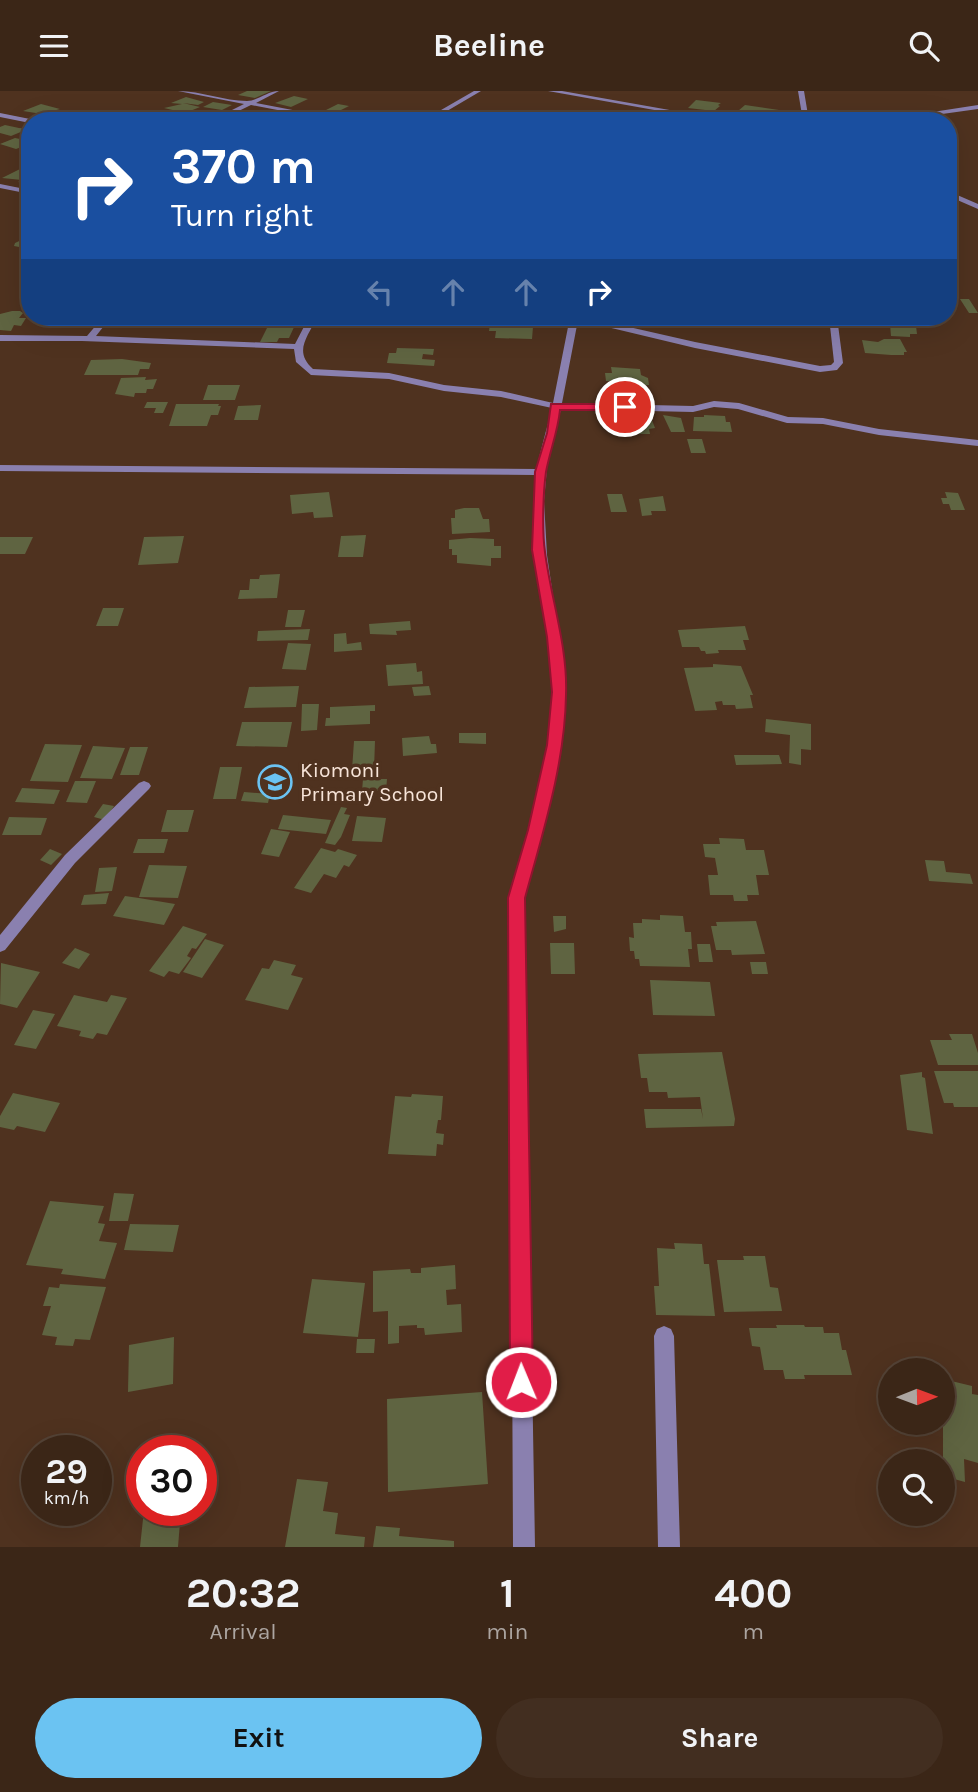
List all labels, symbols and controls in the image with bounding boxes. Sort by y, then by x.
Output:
icon: menu [35,27,73,65]
text: Beeline [433,27,545,64]
icon: search [905,27,943,65]
text: 370 m [171,138,316,195]
icon: right [56,140,147,231]
text: Turn right [171,197,313,234]
icon: left [361,273,399,311]
icon: ahead [434,273,472,311]
icon: ahead [507,273,545,311]
icon: right [580,273,618,311]
pin [595,377,655,437]
icon: arrive [606,388,644,426]
place label: Kiomoni Primary School [300,758,444,806]
school or university icon: Kiomoni Primary School [256,763,294,801]
position arrow [484,1345,558,1419]
north arrow [878,1358,956,1435]
map controls [878,1358,955,1526]
speed limit sign: 30 [126,1435,217,1526]
button: search [878,1449,955,1526]
text: 29 [45,1451,88,1492]
text: km/h [44,1487,89,1509]
text: 20:32 [186,1568,301,1618]
text: 1 [500,1568,515,1618]
text: 400 [714,1568,792,1618]
text: Arrival [209,1618,277,1645]
text: min [486,1618,528,1645]
text: m [742,1618,764,1645]
button: Exit [35,1698,482,1778]
button: Share [496,1698,943,1778]

